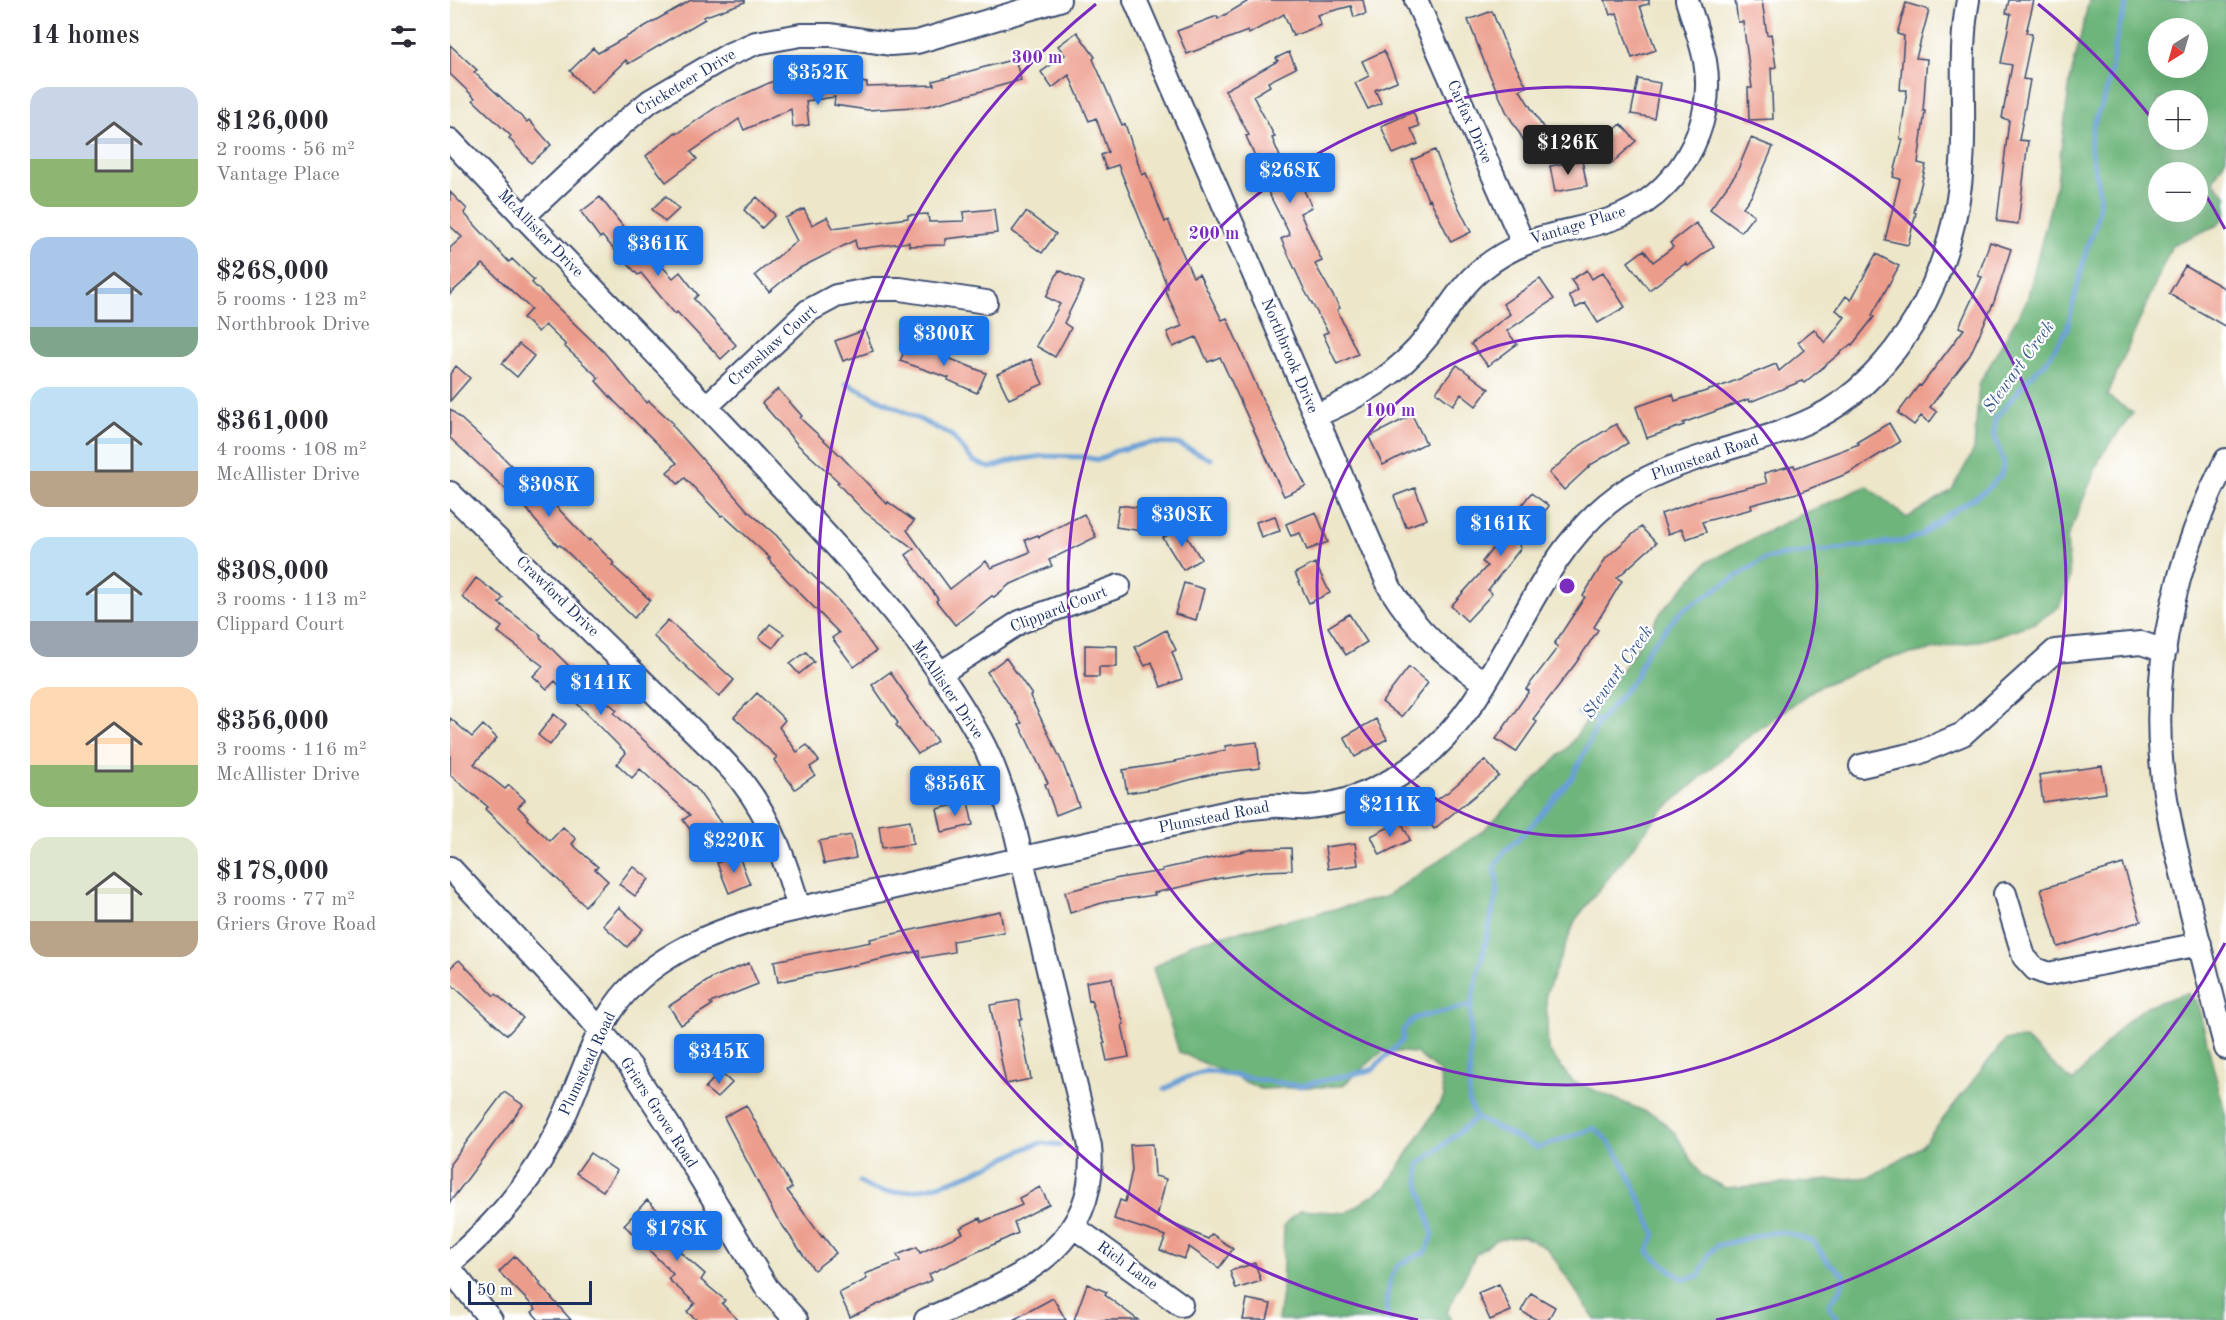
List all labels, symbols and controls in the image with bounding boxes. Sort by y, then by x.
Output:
north arrow [2148,18,2208,78]
map controls [2148,18,2208,222]
icon: filters [387,20,420,53]
text: 14 homes [30,23,139,49]
street label: Cricketeer Drive [633,47,739,119]
text: 300 m [1012,49,1062,67]
pin: $352K [776,55,860,106]
text: $352K [787,64,849,84]
street label: Carfax Drive [1443,78,1495,166]
button: + [2148,90,2208,150]
text: $126,000 [216,109,329,135]
icon: home [78,111,150,183]
pin: $126K [1526,125,1610,176]
text: $126K [1537,134,1599,154]
text: 2 rooms · 56 m² [216,140,355,160]
pin: $268K [1248,153,1332,204]
text: $268K [1259,162,1321,182]
button: − [2148,162,2208,222]
text: Vantage Place [216,165,340,185]
street label: McAllister Drive [494,187,586,281]
street label: Vantage Place [1528,204,1628,248]
text: 200 m [1189,225,1239,243]
pin: $361K [616,226,700,277]
text: $361K [627,235,689,255]
text: $268,000 [216,259,329,285]
icon: home [78,261,150,333]
text: 5 rooms · 123 m² [216,290,366,310]
street label: Northbrook Drive [1258,296,1320,416]
street label: Crenshaw Court [726,302,821,390]
text: Northbrook Drive [216,315,370,335]
pin: $300K [902,316,986,367]
water label: Stewart Creek [1980,318,2058,416]
text: $300K [913,325,975,345]
text: 100 m [1365,402,1415,420]
text: $361,000 [216,409,329,435]
icon: home [78,411,150,483]
street label: Plumstead Road [1649,432,1761,484]
text: 4 rooms · 108 m² [216,440,366,460]
text: McAllister Drive [216,465,360,485]
pin: $308K [507,467,591,518]
text: $308K [518,476,580,496]
pin: $308K [1140,497,1224,548]
text: $308K [1151,506,1213,526]
pin: $161K [1459,506,1543,557]
text: $161K [1470,515,1532,535]
street label: Crawford Drive [513,554,601,640]
text: $308,000 [216,559,329,585]
icon: home [78,561,150,633]
centre of rings [1557,576,1577,596]
street label: Clippard Court [1008,584,1110,636]
text: 3 rooms · 113 m² [216,590,366,610]
text: Clippard Court [216,615,344,635]
water label: Stewart Creek [1579,622,1657,722]
street label: McAllister Drive [908,638,986,742]
pin: $141K [559,665,643,716]
text: $141K [570,674,632,694]
text: $356,000 [216,709,329,735]
icon: home [78,711,150,783]
text: 3 rooms · 116 m² [216,740,366,760]
text: McAllister Drive [216,765,360,785]
pin: $356K [913,766,997,817]
text: $356K [924,775,986,795]
pin: $211K [1348,787,1432,838]
text: $211K [1359,796,1421,816]
street label: Plumstead Road [1157,799,1271,837]
pin: $220K [692,823,776,874]
text: $220K [703,832,765,852]
text: $178,000 [216,859,329,885]
icon: home [78,861,150,933]
text: 3 rooms · 77 m² [216,890,355,910]
text: Griers Grove Road [216,915,376,935]
street label: Plumstead Road [557,1010,619,1118]
pin: $345K [677,1034,761,1085]
text: $345K [688,1043,750,1063]
street label: Griers Grove Road [616,1055,700,1171]
pin: $178K [635,1211,719,1262]
text: $178K [646,1220,708,1240]
street label: Rich Lane [1094,1239,1160,1293]
scale bar [468,1278,592,1306]
text: 50 m [477,1283,513,1299]

